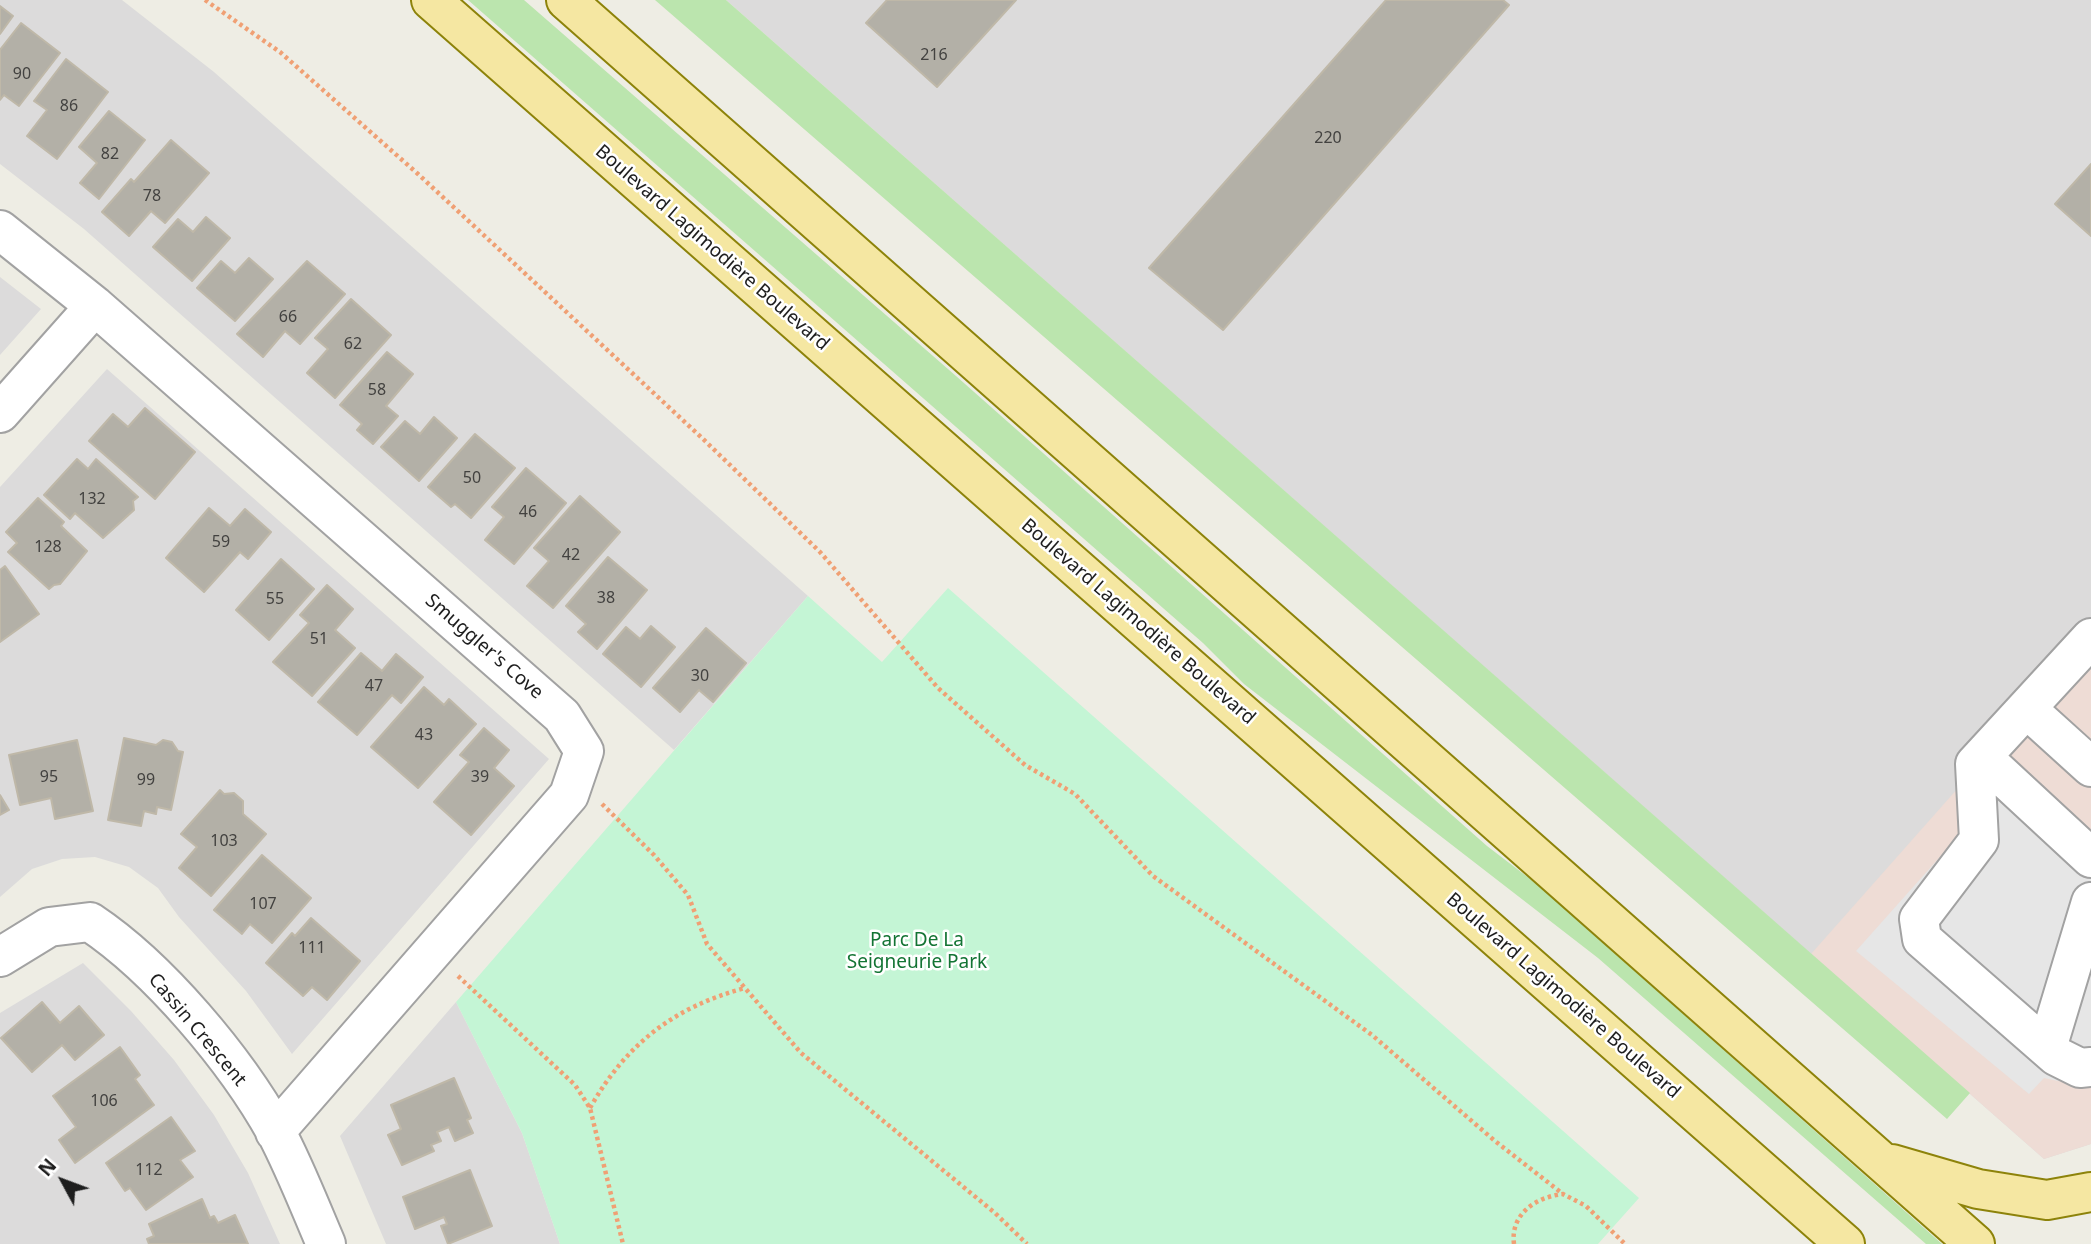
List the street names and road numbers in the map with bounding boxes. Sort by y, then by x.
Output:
street label: Boulevard Lagimodière Boulevard [590,140,834,356]
street label: Boulevard Lagimodière Boulevard [1016,514,1260,730]
street label: Smuggler's Cove [420,590,548,704]
street label: Boulevard Lagimodière Boulevard [1441,888,1685,1104]
street label: Cassin Crescent [143,969,251,1091]

